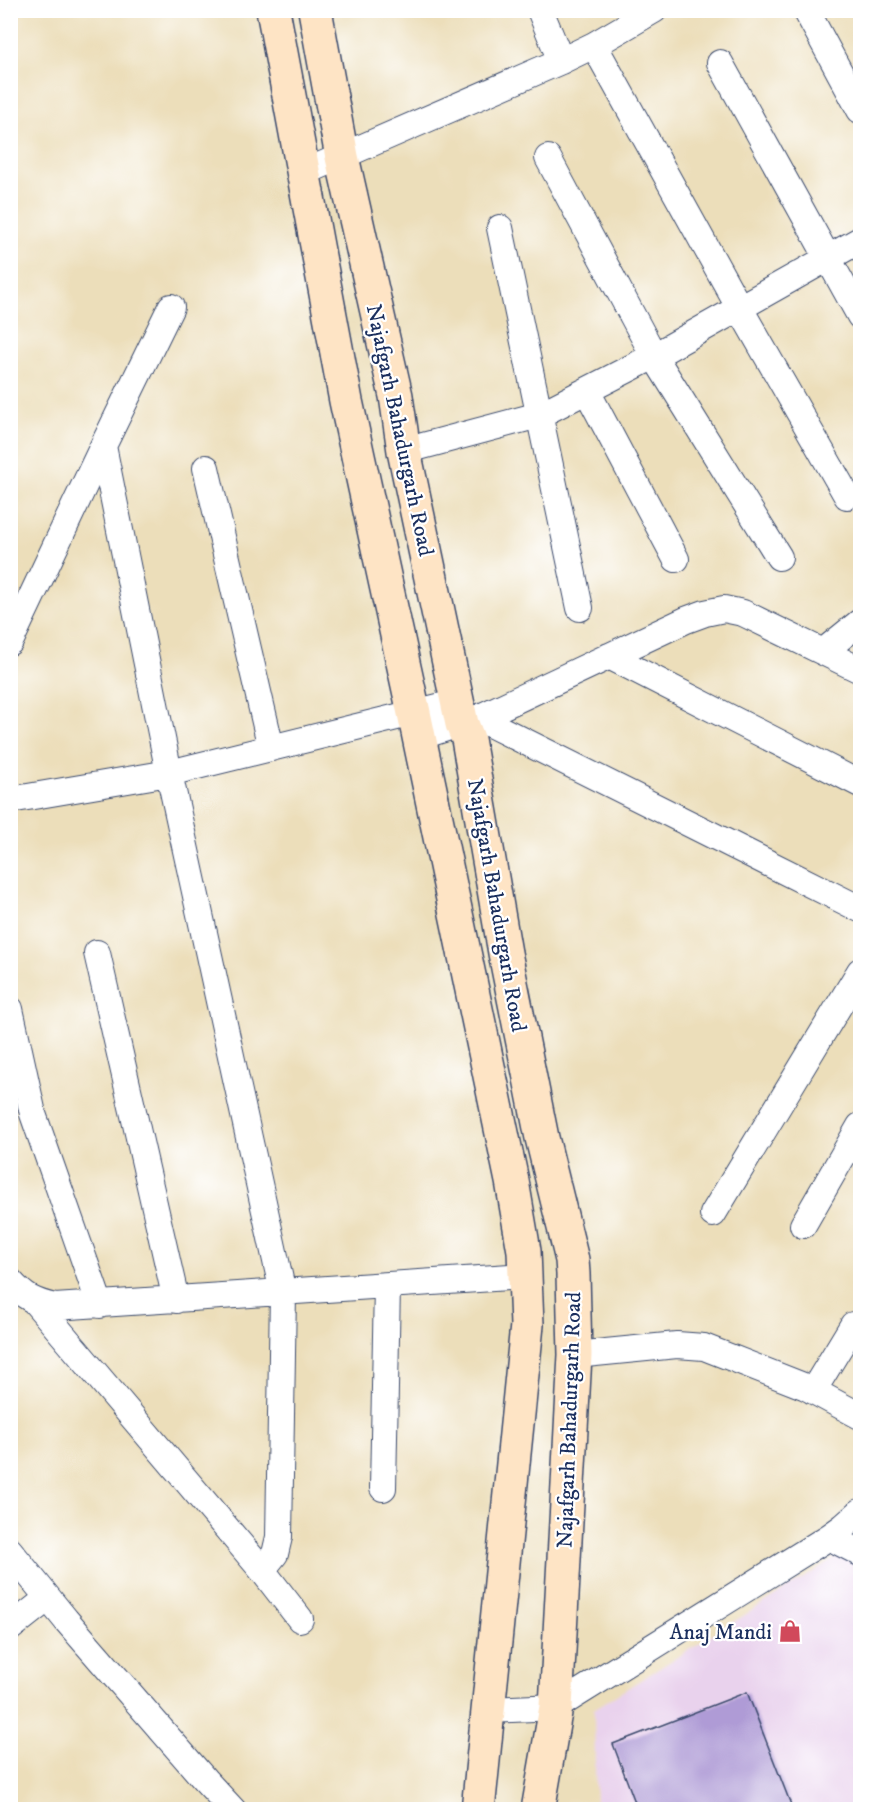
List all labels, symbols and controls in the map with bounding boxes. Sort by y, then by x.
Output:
street label: Najafgarh Bahadurgarh Road [360,302,439,559]
street label: Najafgarh Bahadurgarh Road [461,776,532,1034]
street label: Najafgarh Bahadurgarh Road [552,1291,587,1549]
shop icon: Anaj Mandi [777,1618,803,1644]
place label: Anaj Mandi [670,1619,772,1646]

